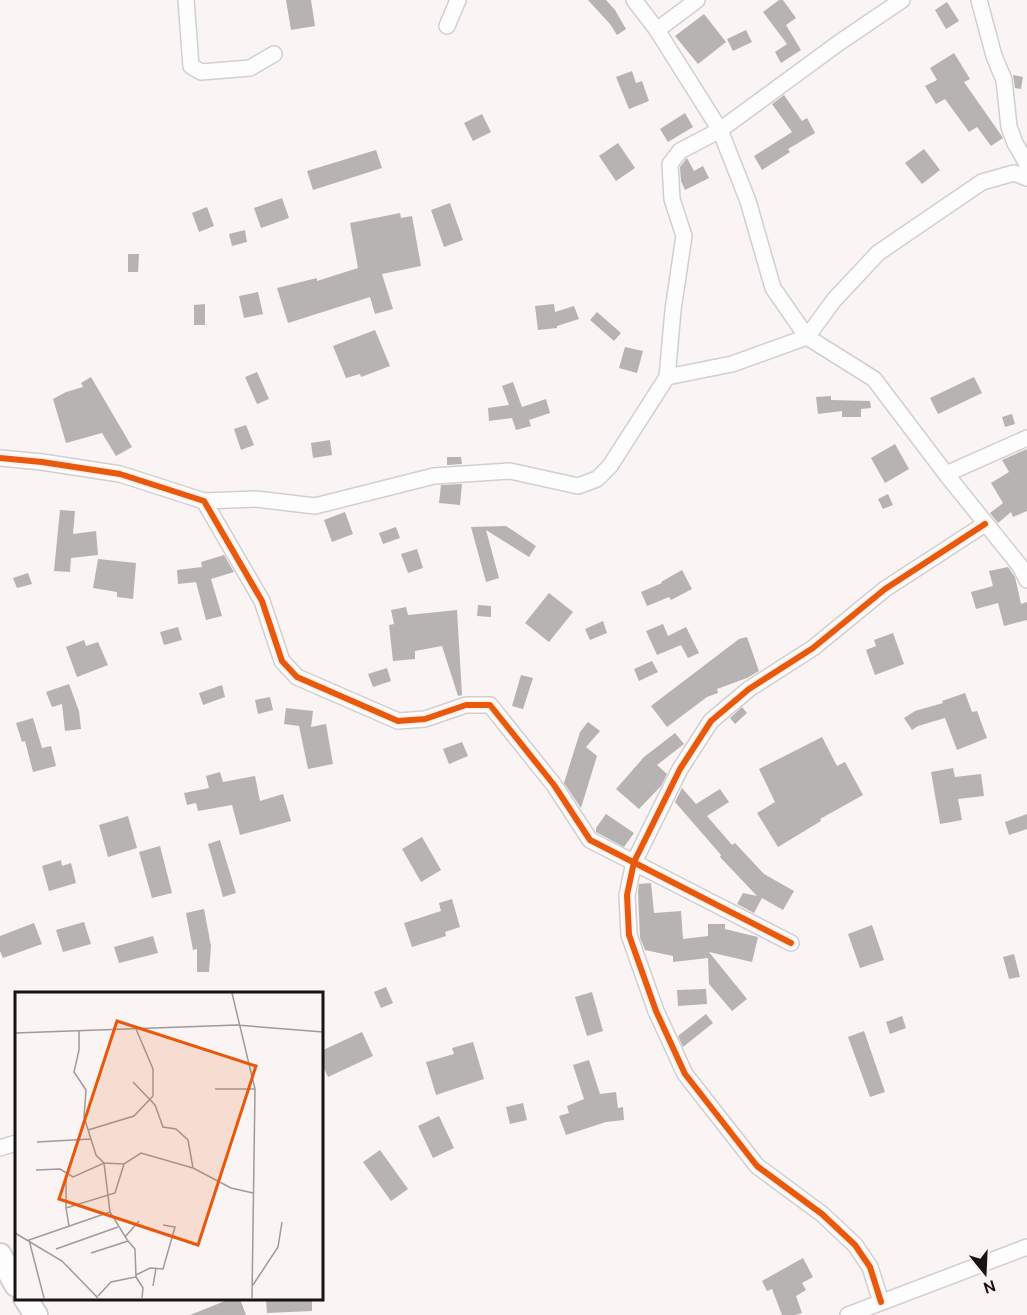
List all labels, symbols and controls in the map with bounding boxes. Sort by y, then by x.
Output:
inset map [15,992,322,1300]
north arrow [955,1243,1015,1303]
text: N [981,1277,998,1298]

